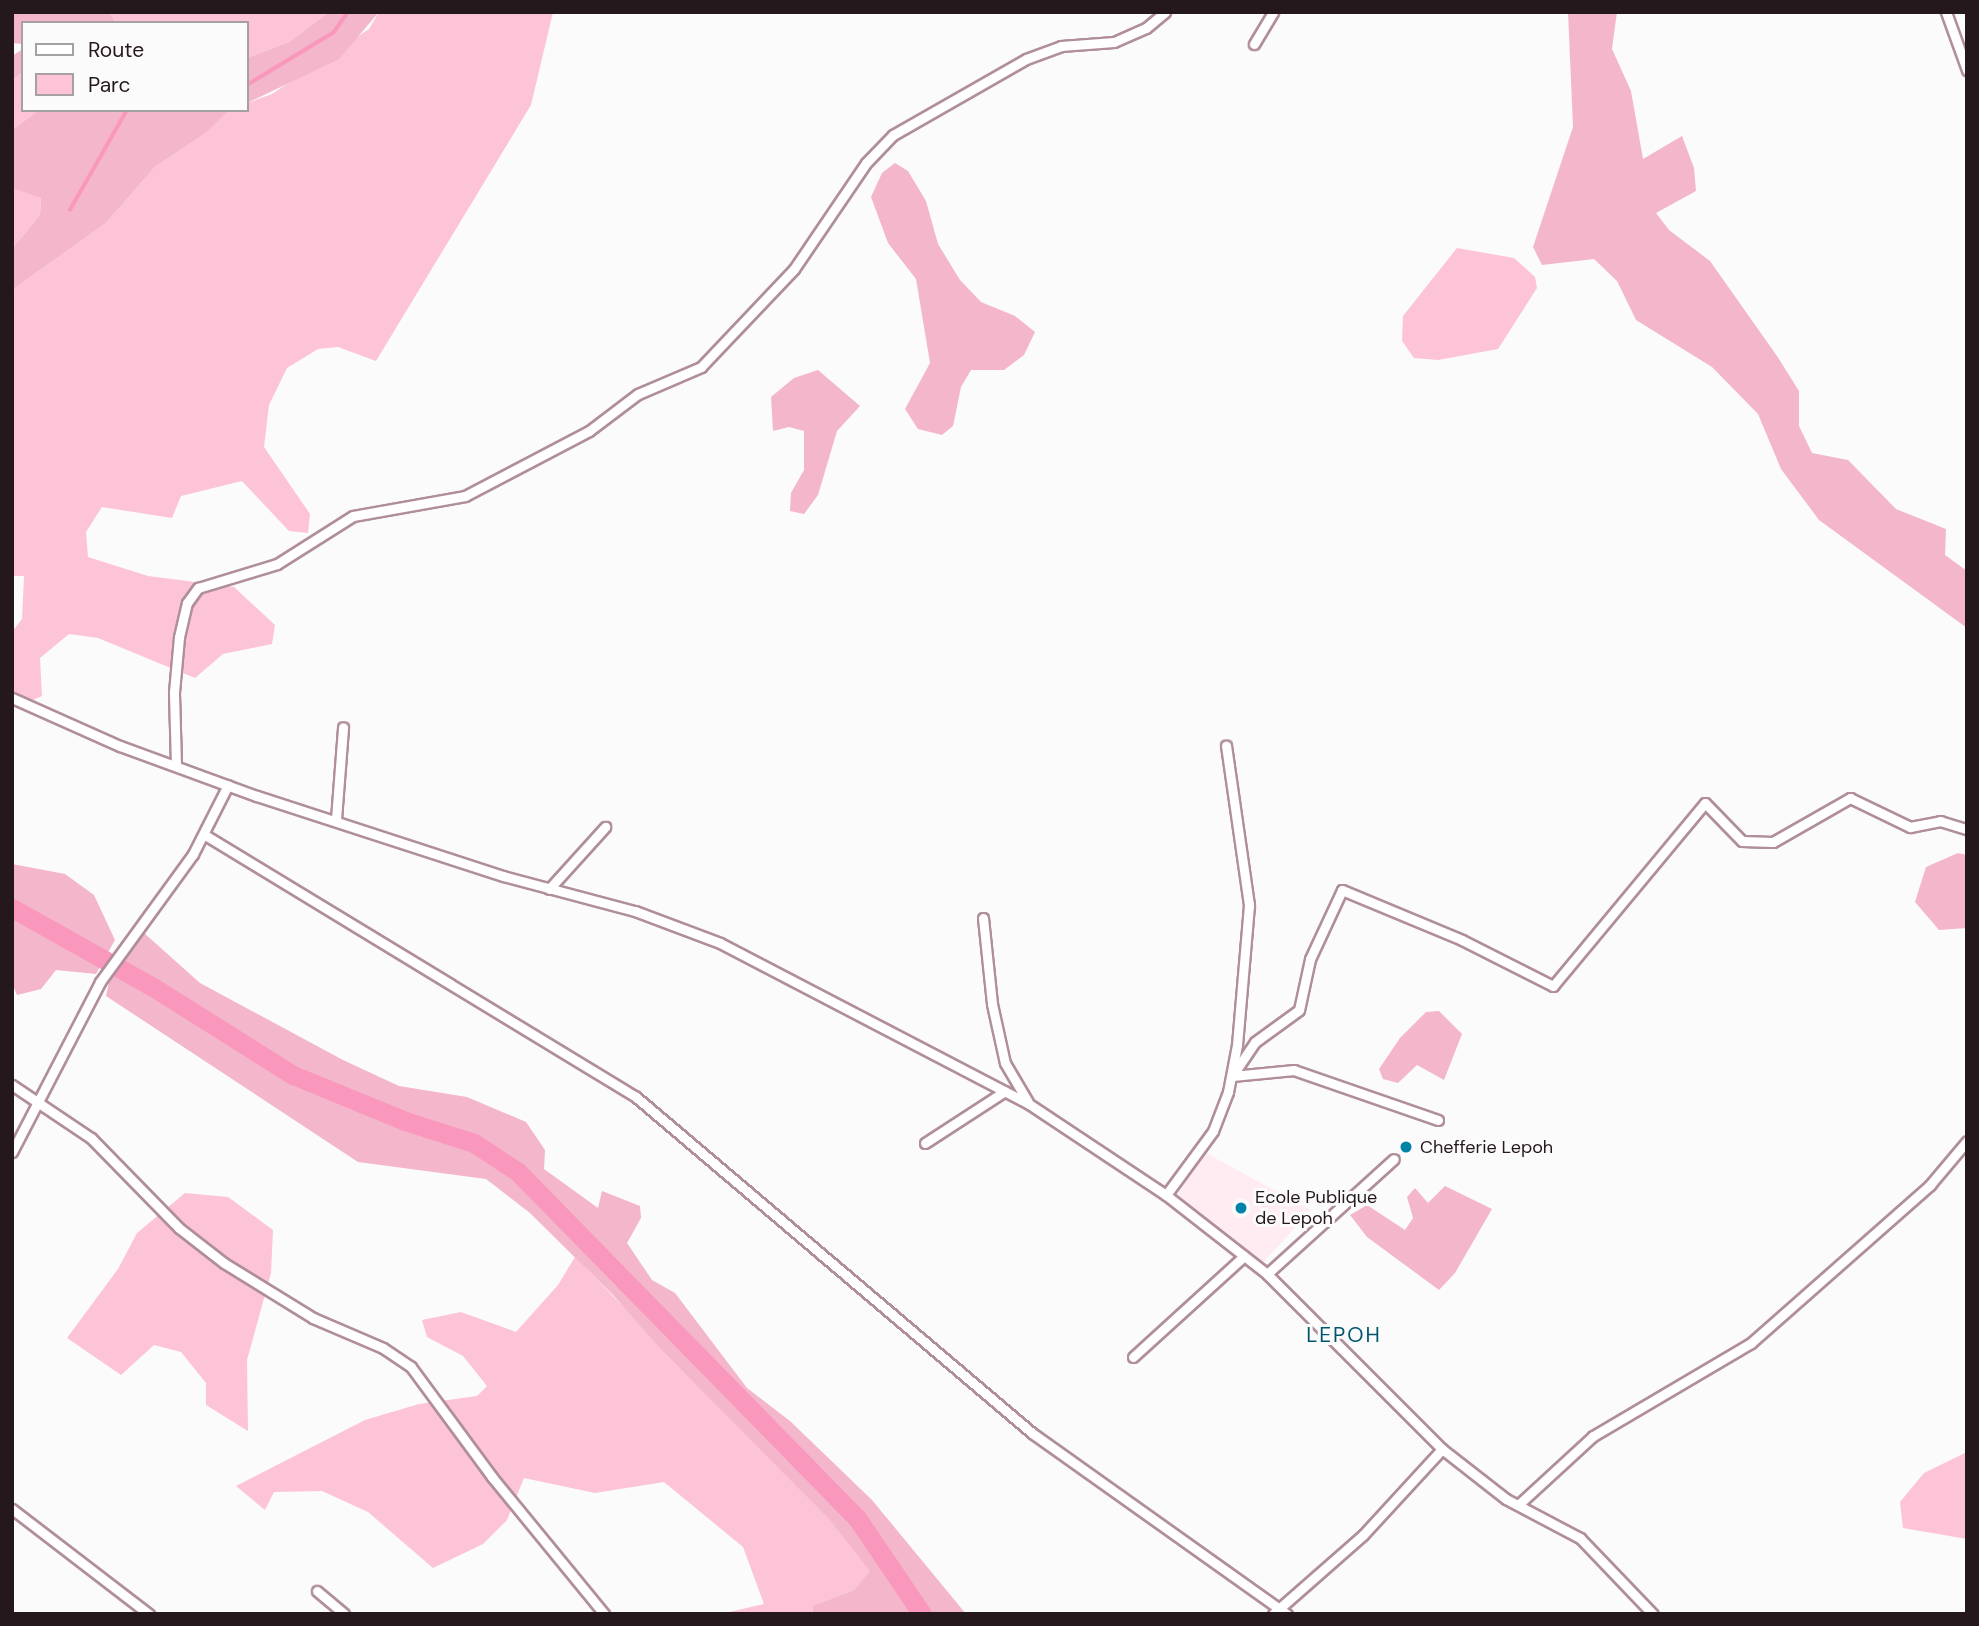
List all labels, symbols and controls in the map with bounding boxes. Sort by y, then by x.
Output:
legend [21,21,248,112]
text: Route [88,36,144,64]
text: Parc [88,71,131,99]
place label: Chefferie Lepoh [1420,1136,1553,1158]
marker: Chefferie Lepoh [1398,1139,1414,1155]
place label: Ecole Publique de Lepoh [1255,1187,1377,1230]
marker: Ecole Publique de Lepoh [1233,1200,1249,1216]
district label: LEPOH [1307,1322,1381,1348]

